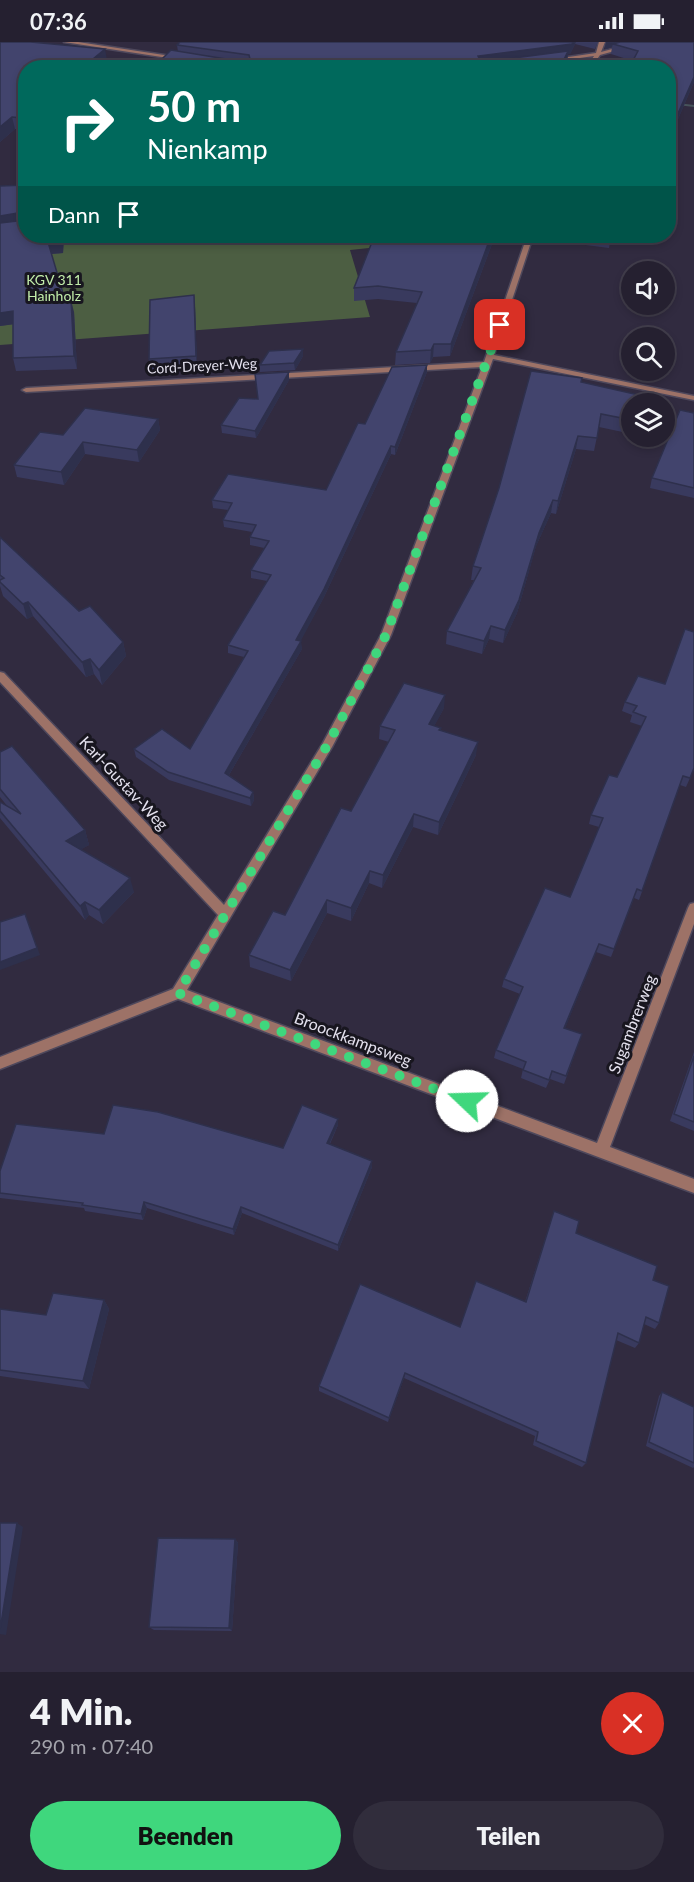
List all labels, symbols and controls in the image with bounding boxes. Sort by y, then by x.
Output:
text: 07:36 [30,8,87,35]
text: 50 m [147,81,241,131]
icon: right [48,84,126,162]
text: Nienkamp [147,132,268,165]
icon: arrive [112,198,145,231]
text: Dann [48,201,100,228]
map controls [621,261,675,447]
button: sound [621,261,675,315]
park label: KGV 311 Hainholz [26,271,82,304]
pin [474,299,525,350]
icon: arrive [483,308,516,341]
button: search [621,327,675,381]
street label: Cord-Dreyer-Weg [147,354,257,377]
button: layers [621,393,675,447]
street label: Karl-Gustav-Weg [76,732,173,834]
street label: Sugambrerweg [604,971,659,1076]
street label: Broockkampsweg [292,1007,414,1070]
position arrow [435,1069,499,1133]
text: 4 Min. [30,1689,132,1733]
button: close [601,1692,664,1755]
text: 290 m · 07:40 [30,1734,153,1758]
button: Beenden [30,1801,341,1870]
button: Teilen [353,1801,664,1870]

